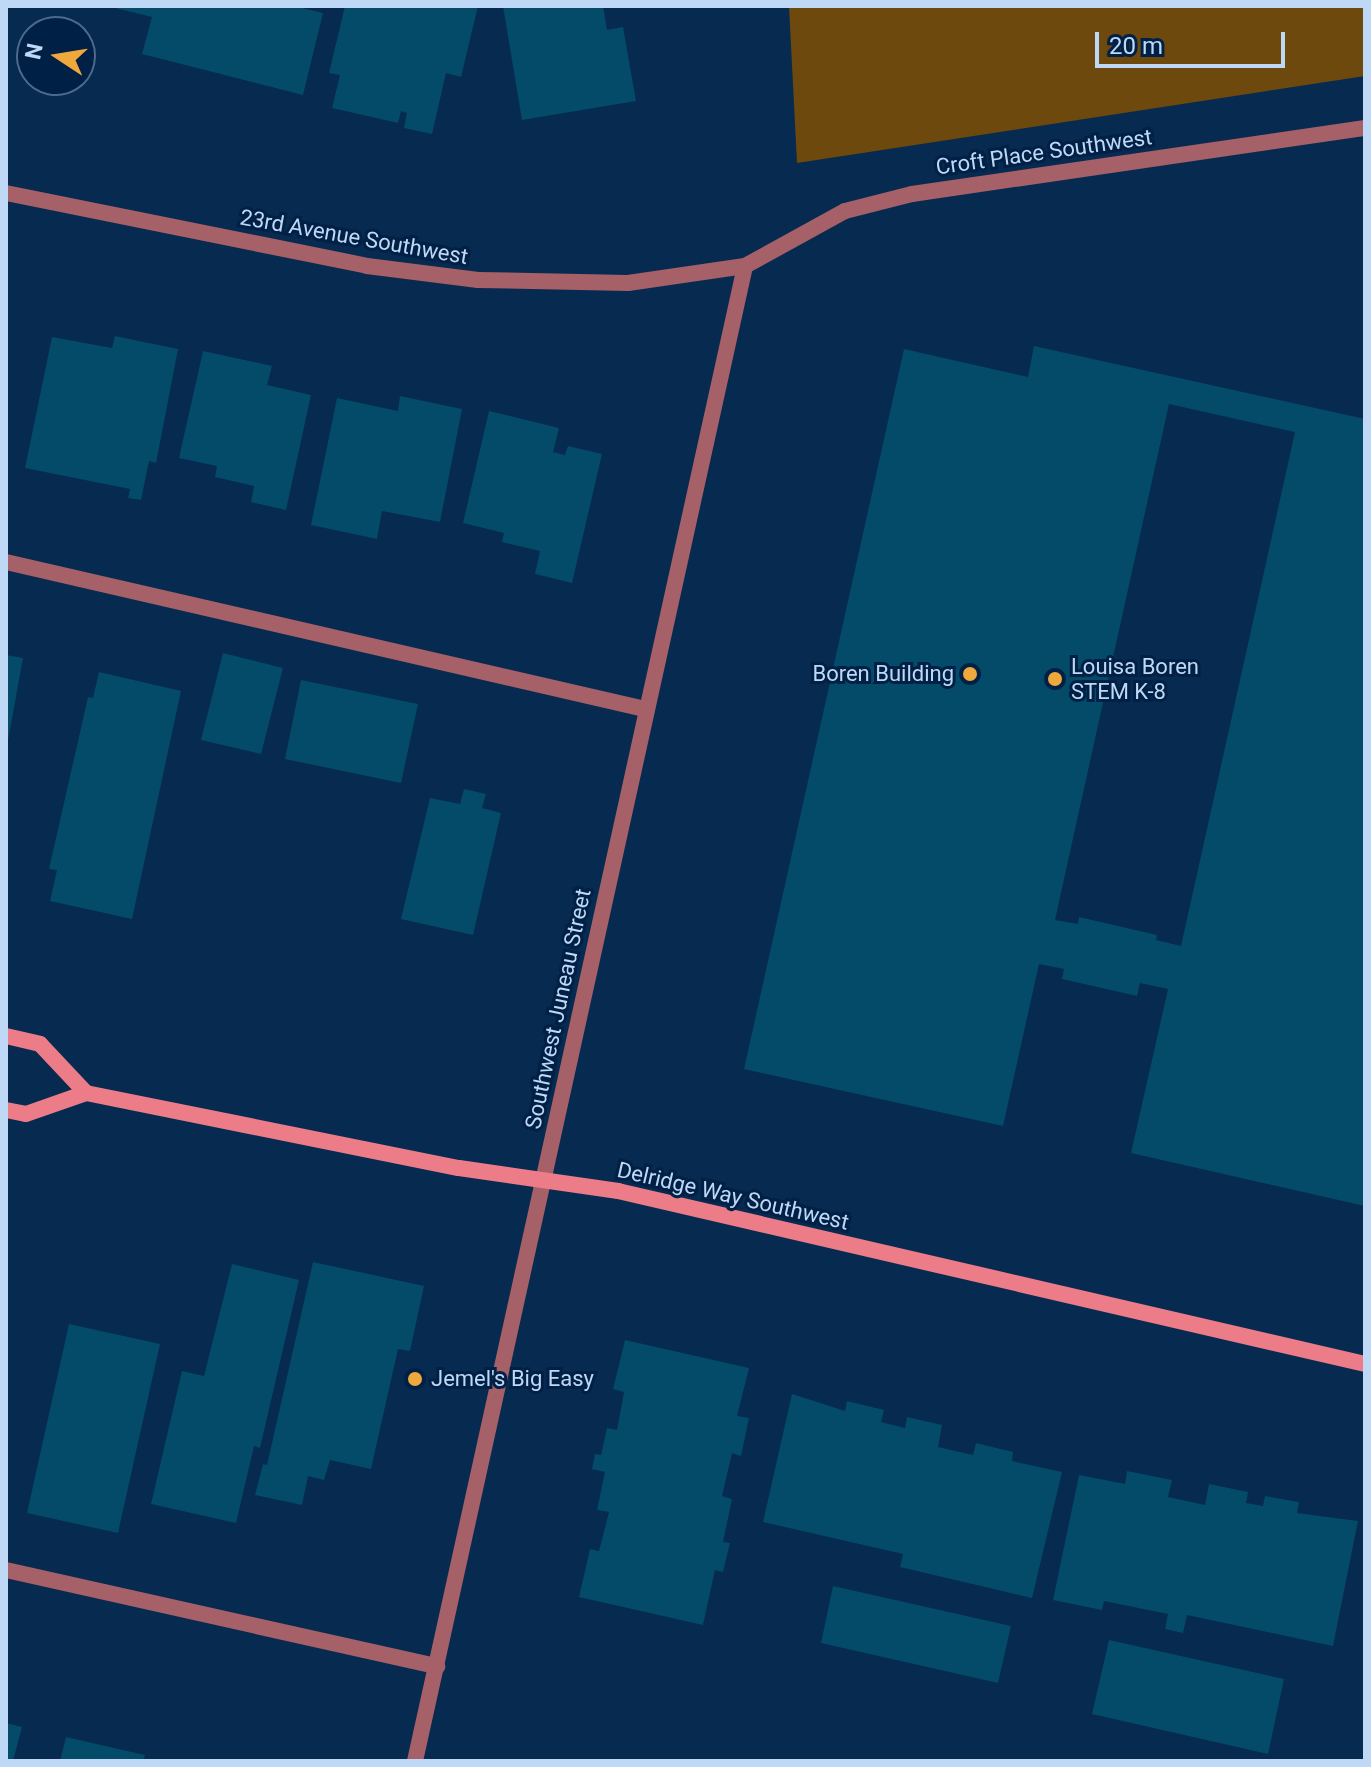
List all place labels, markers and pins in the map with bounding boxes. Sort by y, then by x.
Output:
place label: Louisa Boren STEM K-8 [1071,653,1199,704]
place label: Boren Building [812,661,954,687]
marker: Boren Building [961,665,979,683]
marker: Louisa Boren STEM K-8 [1046,670,1064,688]
place label: Jemel's Big Easy [431,1366,594,1392]
marker: Jemel's Big Easy [406,1370,424,1388]

